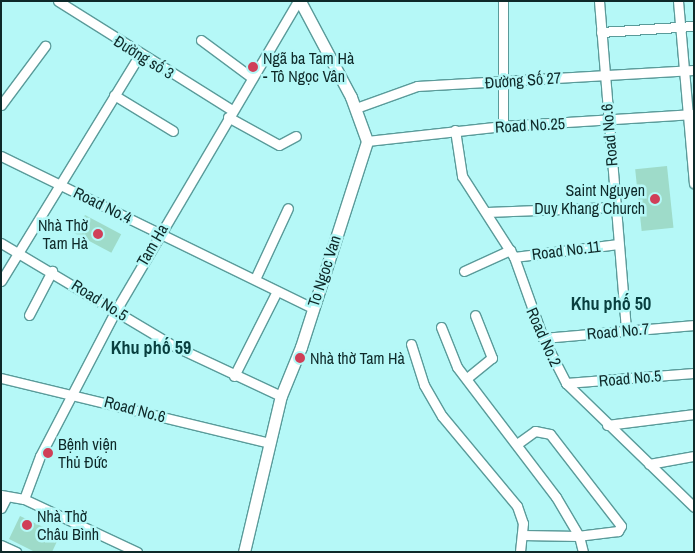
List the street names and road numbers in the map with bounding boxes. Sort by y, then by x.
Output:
street label: Đường số 3 [110,31,178,83]
street label: Đường Số 27 [484,68,562,92]
street label: Road No.6 [597,103,621,167]
street label: Road No.25 [495,114,565,136]
street label: Road No.4 [71,183,135,227]
street label: Tam Ha [132,221,172,269]
street label: To Ngoc Van [303,233,345,309]
street label: Road No.11 [531,236,601,264]
street label: Road No.5 [68,275,132,325]
street label: Road No.2 [522,304,566,370]
street label: Road No.7 [586,319,650,343]
street label: Road No.5 [598,366,662,390]
street label: Road No.6 [102,392,168,426]

